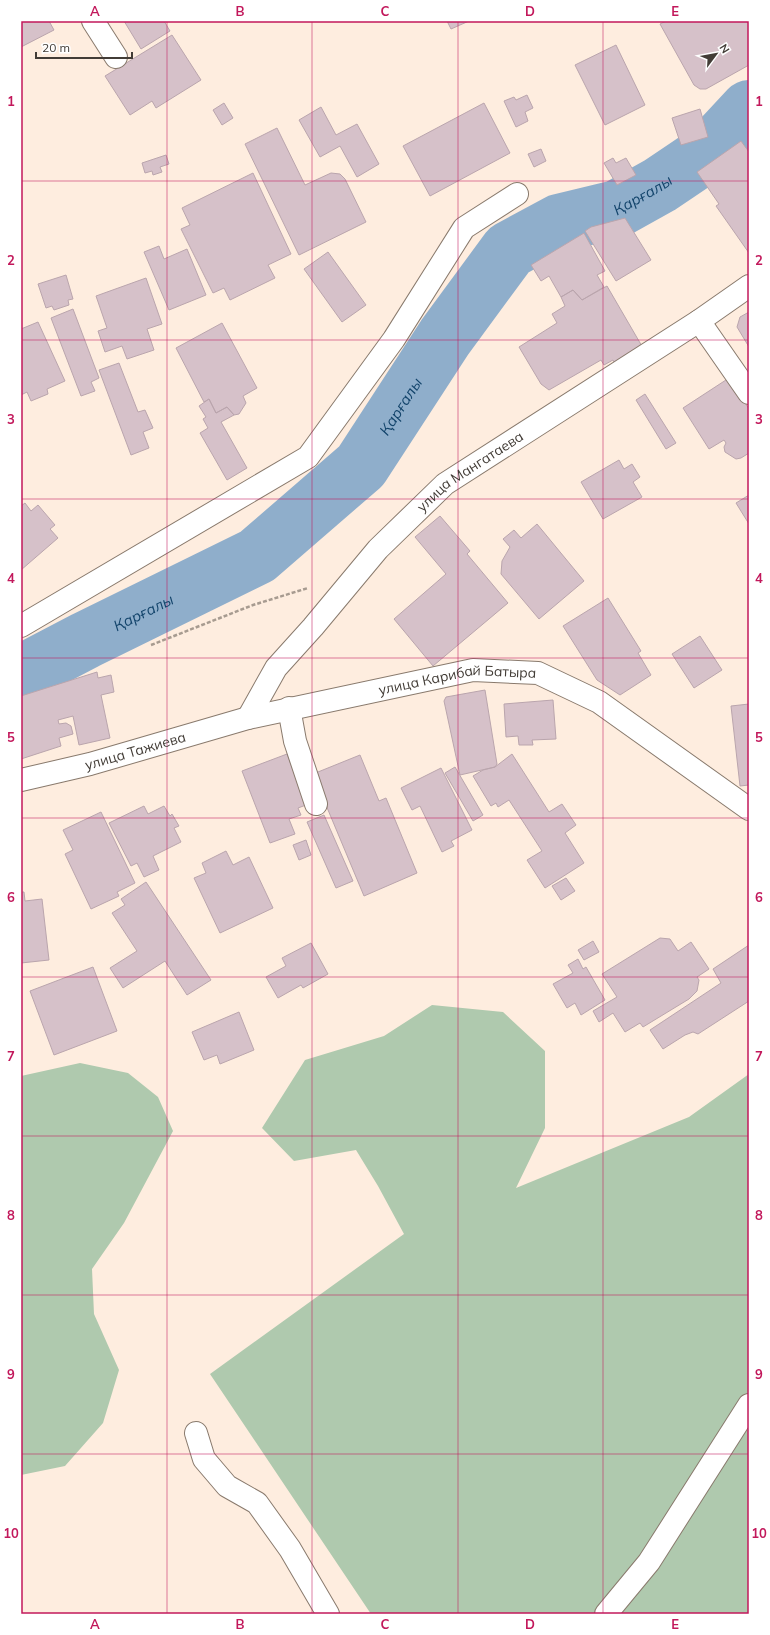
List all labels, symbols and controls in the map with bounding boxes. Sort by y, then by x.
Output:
text: A [90,3,100,19]
text: B [236,3,245,19]
text: C [381,3,390,19]
text: D [525,3,535,19]
text: E [671,3,679,19]
scale bar [36,34,132,60]
north arrow [696,34,736,74]
text: 20 m [42,40,70,55]
text: N [716,41,733,56]
text: 1 [7,93,15,109]
text: 1 [755,93,763,109]
water label: Қарғалы [610,170,675,219]
text: 2 [7,252,15,268]
text: 2 [755,252,763,268]
water label: Қарғалы [374,374,426,438]
text: 3 [7,411,15,427]
text: 3 [755,411,763,427]
street label: улица Мангатаева [413,427,527,516]
text: 4 [7,570,15,586]
text: 4 [755,570,763,586]
water label: Қарғалы [110,589,176,635]
street label: улица Карибай Батыра [377,661,537,699]
street label: улица Тажиева [83,728,188,774]
text: 5 [7,729,15,745]
text: 5 [755,729,763,745]
text: 6 [7,889,15,905]
text: 6 [755,889,763,905]
text: 7 [7,1048,15,1064]
text: 7 [755,1048,763,1064]
text: 8 [7,1207,15,1223]
text: 8 [755,1207,763,1223]
text: 9 [7,1366,15,1382]
text: 9 [755,1366,763,1382]
text: 10 [3,1525,19,1541]
text: 10 [751,1525,767,1541]
text: A [90,1616,100,1632]
text: B [236,1616,245,1632]
text: C [381,1616,390,1632]
text: D [525,1616,535,1632]
text: E [671,1616,679,1632]

